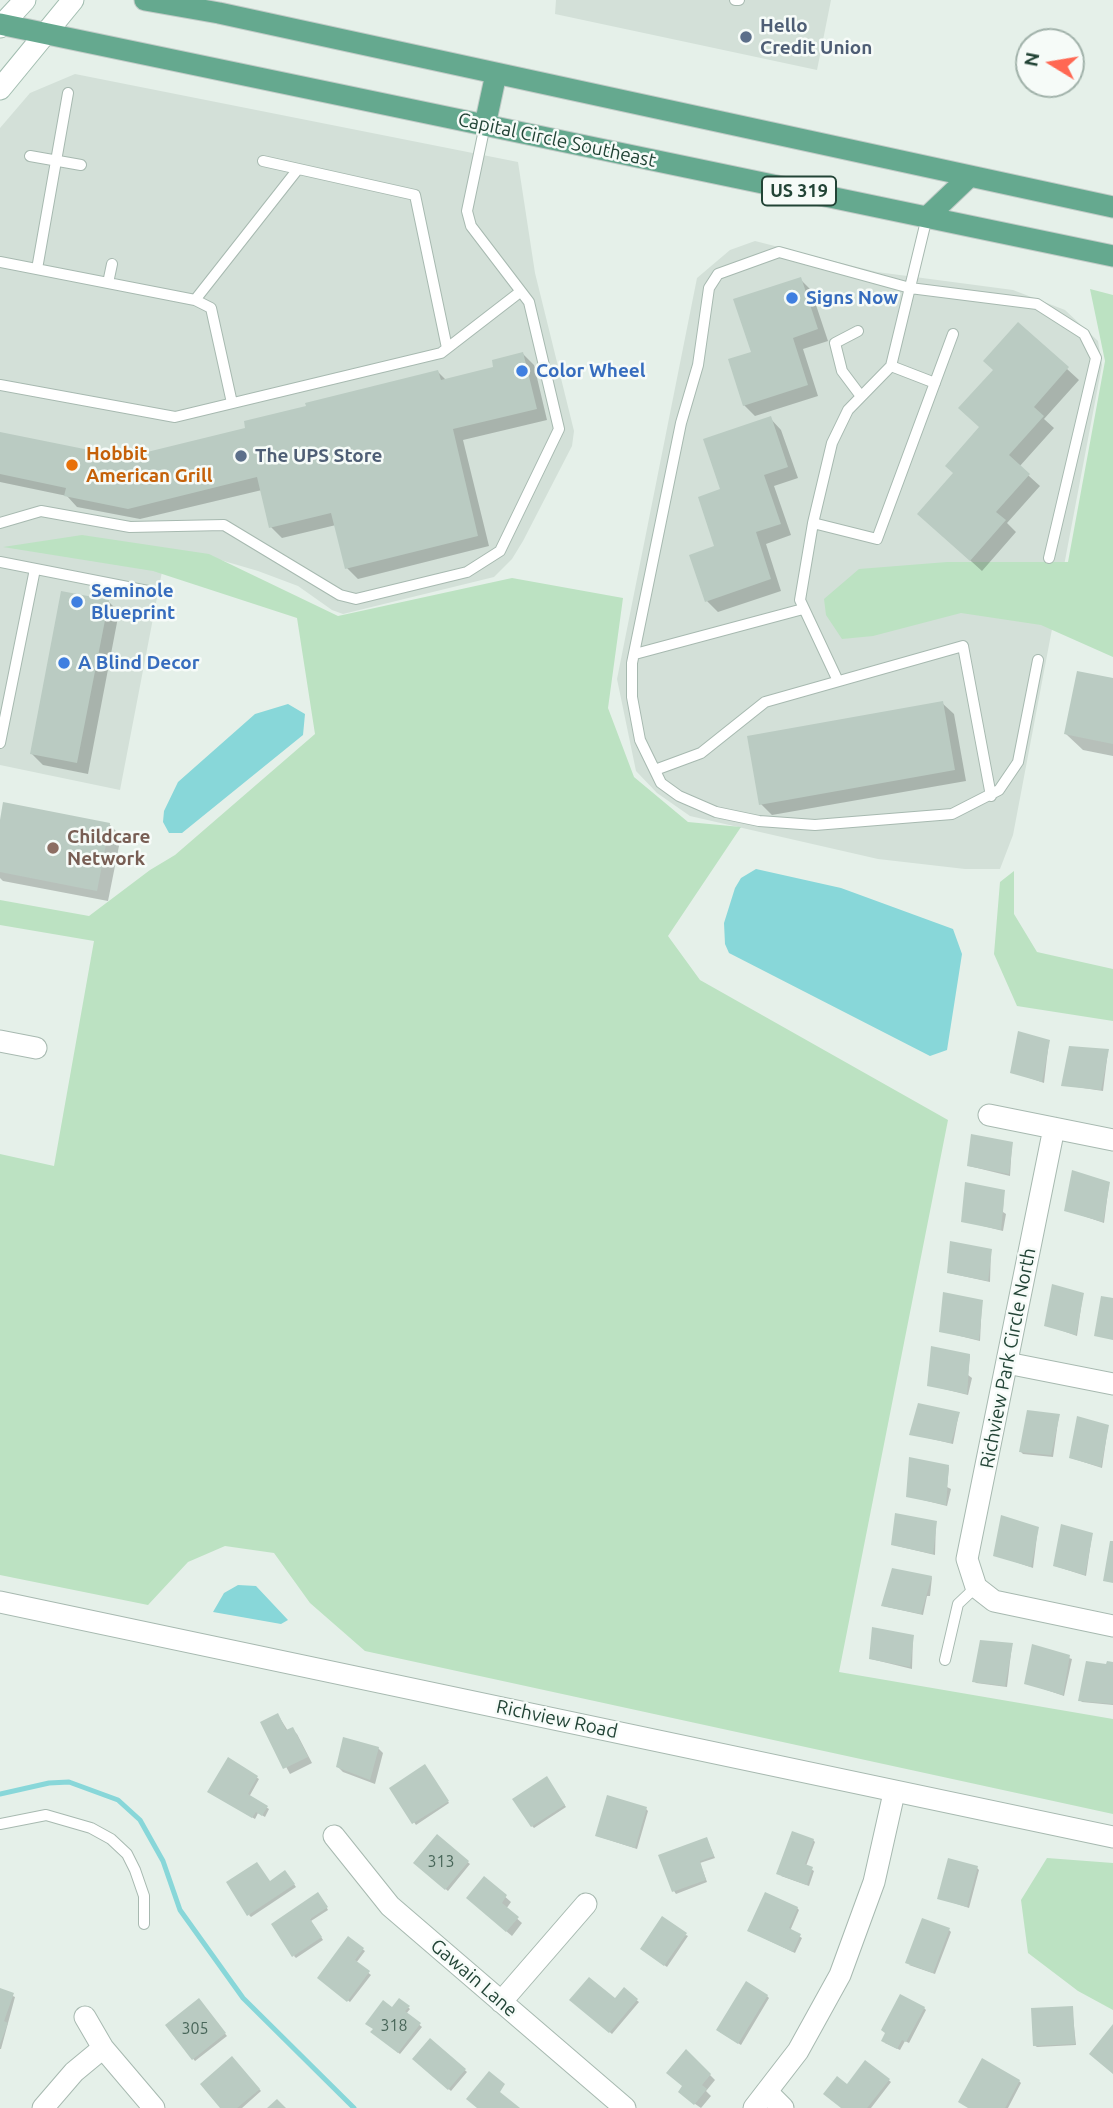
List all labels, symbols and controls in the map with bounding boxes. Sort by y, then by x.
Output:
place label: Hello Credit Union [760,15,872,59]
north arrow [1015,28,1085,98]
marker: Hello Credit Union [738,29,754,45]
text: N [1019,50,1044,68]
street label: Capital Circle Southeast [456,108,658,172]
road number: US 319 [762,176,836,206]
place label: Signs Now [806,287,898,309]
marker: Signs Now [784,290,800,306]
place label: Color Wheel [536,360,646,382]
marker: Color Wheel [514,363,530,379]
place label: Hobbit American Grill [86,443,212,487]
place label: The UPS Store [255,445,382,467]
marker: The UPS Store [233,448,249,464]
marker: Hobbit American Grill [64,457,80,473]
place label: Seminole Blueprint [91,580,175,624]
marker: Seminole Blueprint [69,594,85,610]
place label: A Blind Decor [78,652,199,674]
marker: A Blind Decor [56,655,72,671]
place label: Childcare Network [67,826,151,870]
marker: Childcare Network [45,840,61,856]
street label: Richview Park Circle North [975,1246,1041,1470]
street label: Richview Road [494,1695,620,1743]
house number: 313 [427,1852,455,1872]
street label: Gawain Lane [426,1934,522,2022]
house number: 318 [380,2016,408,2036]
house number: 305 [181,2019,209,2039]

